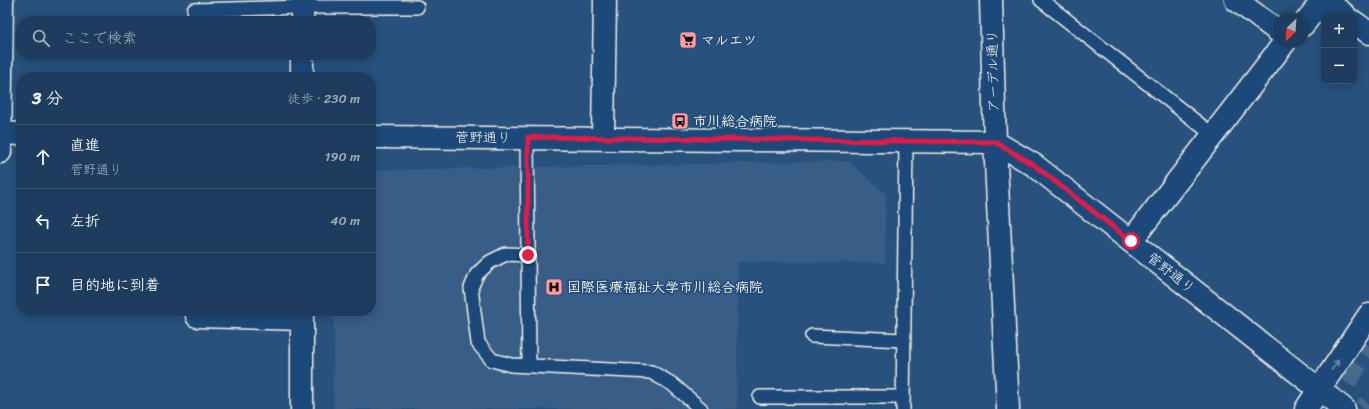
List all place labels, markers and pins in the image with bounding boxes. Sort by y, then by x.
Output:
place label: マルエツ [701,28,757,53]
supermarket icon: マルエツ [678,30,698,50]
place label: 市川総合病院 [693,109,777,134]
bus stop icon: 市川総合病院 [670,111,690,131]
place label: 国際医療福祉大学市川総合病院 [567,275,763,300]
hospital icon: 国際医療福祉大学市川総合病院 [544,277,564,297]

